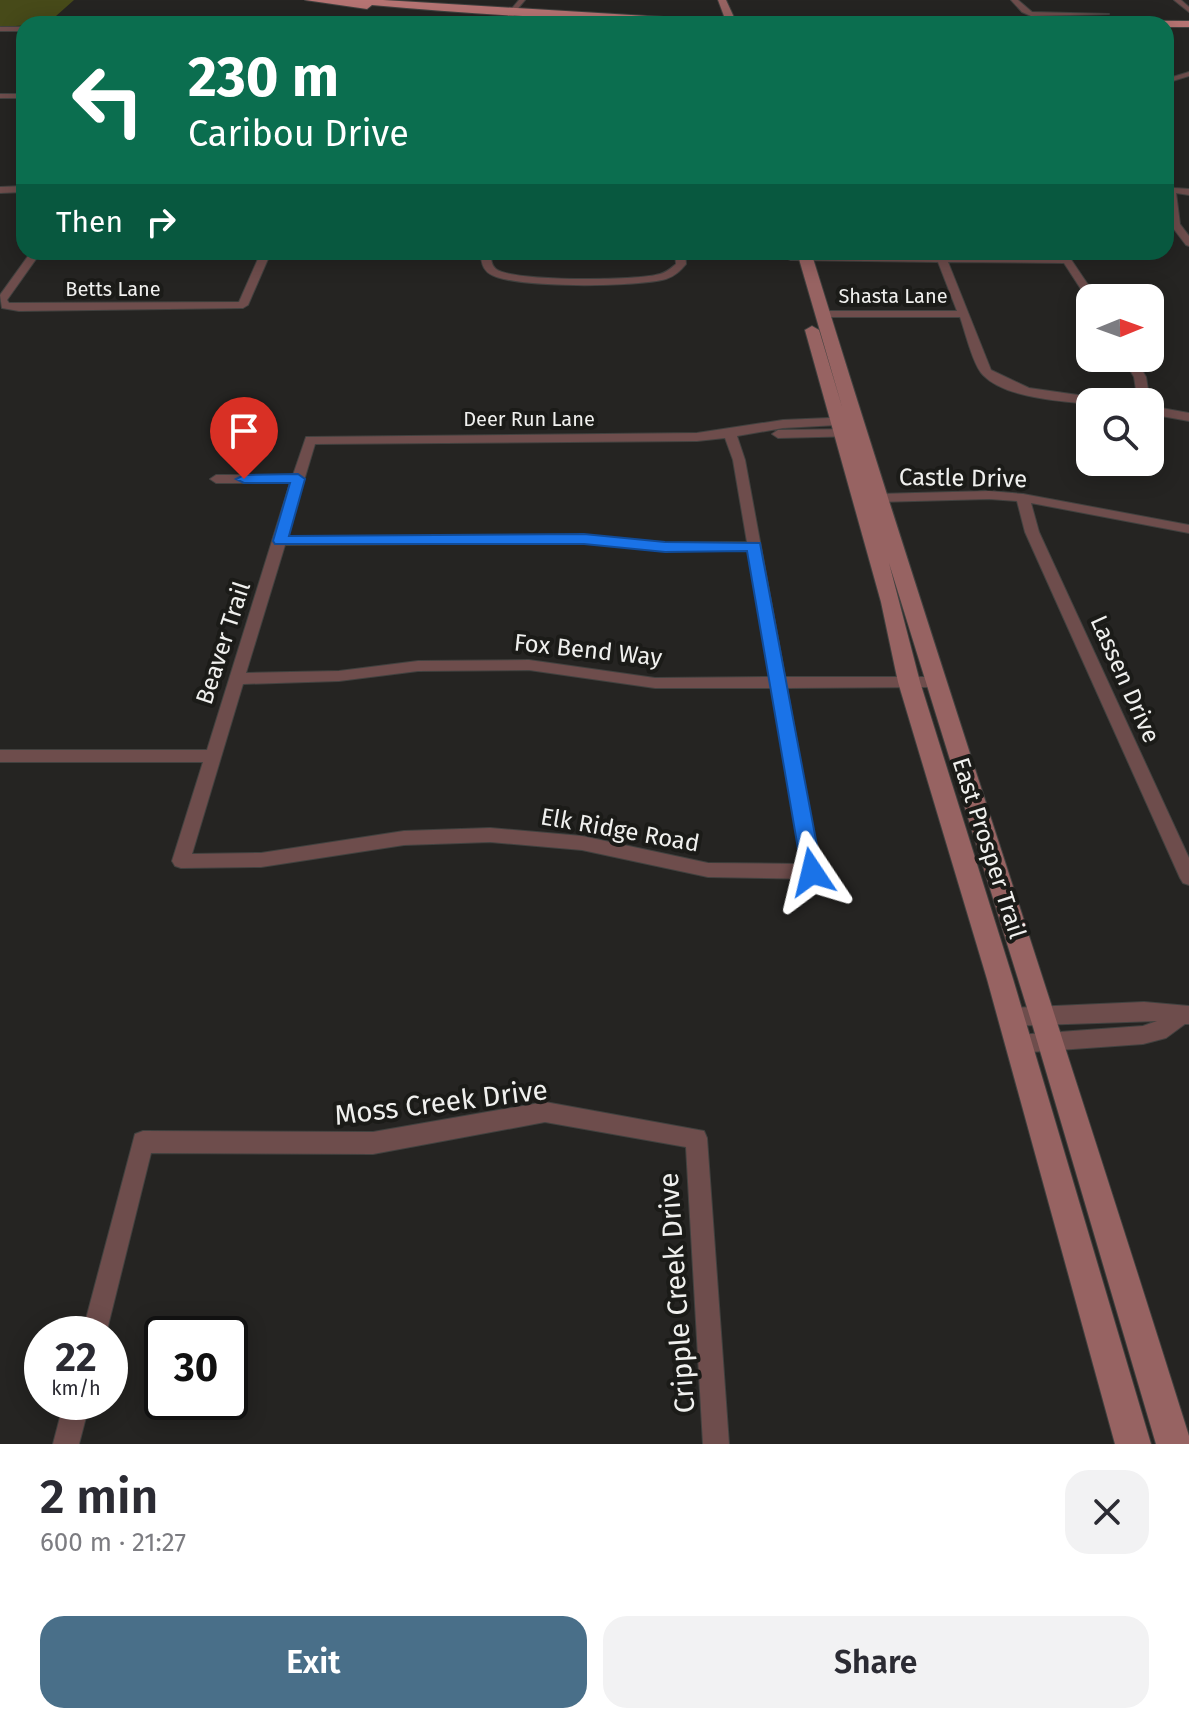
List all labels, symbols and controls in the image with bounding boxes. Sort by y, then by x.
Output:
text: 230 m [188,44,339,111]
icon: left [56,48,160,152]
text: Caribou Drive [188,112,409,156]
icon: right [139,200,183,244]
text: Then [56,204,123,240]
street label: Betts Lane [65,277,161,301]
street label: Shasta Lane [838,284,948,308]
north arrow [1076,284,1164,372]
map controls [1076,284,1164,476]
button: search [1076,388,1164,476]
pin [210,397,278,479]
street label: Deer Run Lane [463,407,595,431]
icon: arrive [222,409,266,453]
street label: Castle Drive [899,463,1027,493]
street label: Beaver Trail [190,578,256,708]
street label: Lassen Drive [1084,611,1166,747]
street label: Fox Bend Way [513,628,664,672]
street label: East Prosper Trail [947,754,1031,942]
street label: Elk Ridge Road [538,802,702,858]
position arrow [770,830,854,914]
street label: Moss Creek Drive [333,1073,550,1132]
street label: Cripple Creek Drive [652,1172,701,1414]
speed limit sign: 30 [144,1316,248,1420]
text: 22 [55,1334,97,1382]
text: km/h [51,1376,101,1400]
text: 2 min [40,1468,158,1526]
button: close [1065,1470,1149,1554]
text: 600 m · 21:27 [40,1527,186,1558]
button: Exit [40,1616,587,1708]
button: Share [603,1616,1149,1708]

